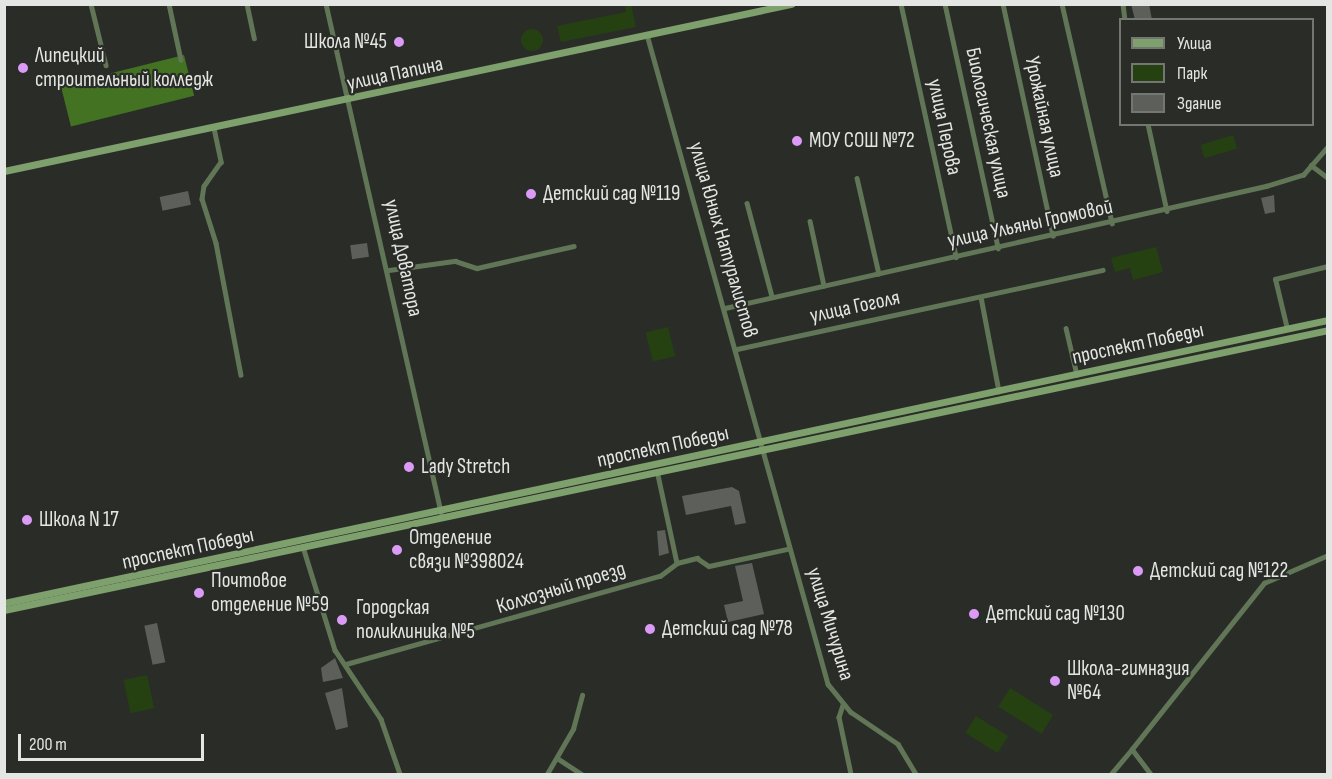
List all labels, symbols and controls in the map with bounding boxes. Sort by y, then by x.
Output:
legend [1119,18,1314,126]
place label: Школа №45 [304,29,387,55]
text: Улица [1177,33,1212,54]
marker: Школа №45 [392,35,406,49]
place label: Липецкий строительный колледж [35,43,213,93]
street label: Биологическая улица [960,45,1016,201]
street label: улица Папина [345,52,445,96]
street label: Урожайная улица [1019,54,1069,180]
marker: Липецкий строительный колледж [16,61,30,75]
text: Парк [1177,63,1207,84]
street label: улица Перова [922,77,966,177]
text: Здание [1177,93,1222,114]
place label: МОУ СОШ №72 [809,128,915,154]
marker: МОУ СОШ №72 [790,134,804,148]
street label: улица Юных Натуралистов [683,139,763,341]
place label: Детский сад №119 [543,181,680,207]
marker: Детский сад №119 [524,187,538,201]
street label: улица Ульяны Громовой [945,194,1115,254]
street label: улица Доватора [378,197,428,319]
street label: улица Гоголя [808,285,902,329]
street label: проспект Победы [1070,318,1206,370]
street label: проспект Победы [595,421,731,473]
place label: Lady Stretch [421,454,510,480]
marker: Lady Stretch [402,460,416,474]
place label: Школа N 17 [39,507,119,533]
marker: Школа N 17 [20,513,34,527]
street label: проспект Победы [120,523,256,575]
place label: Отделение связи №398024 [409,525,524,575]
marker: Отделение связи №398024 [390,543,404,557]
street label: Колхозный проезд [494,556,628,620]
place label: Детский сад №122 [1150,558,1288,584]
marker: Детский сад №122 [1131,564,1145,578]
street label: улица Мичурина [801,565,859,683]
place label: Почтовое отделение №59 [211,568,329,618]
marker: Почтовое отделение №59 [192,586,206,600]
place label: Городская поликлиника №5 [356,595,475,645]
place label: Детский сад №130 [986,601,1125,627]
marker: Детский сад №130 [967,607,981,621]
marker: Городская поликлиника №5 [333,611,351,629]
place label: Детский сад №78 [662,616,793,642]
marker: Детский сад №78 [643,622,657,636]
place label: Школа-гимназия №64 [1067,656,1190,706]
marker: Школа-гимназия №64 [1048,674,1062,688]
scale bar [21,722,207,760]
text: 200 m [29,734,67,755]

